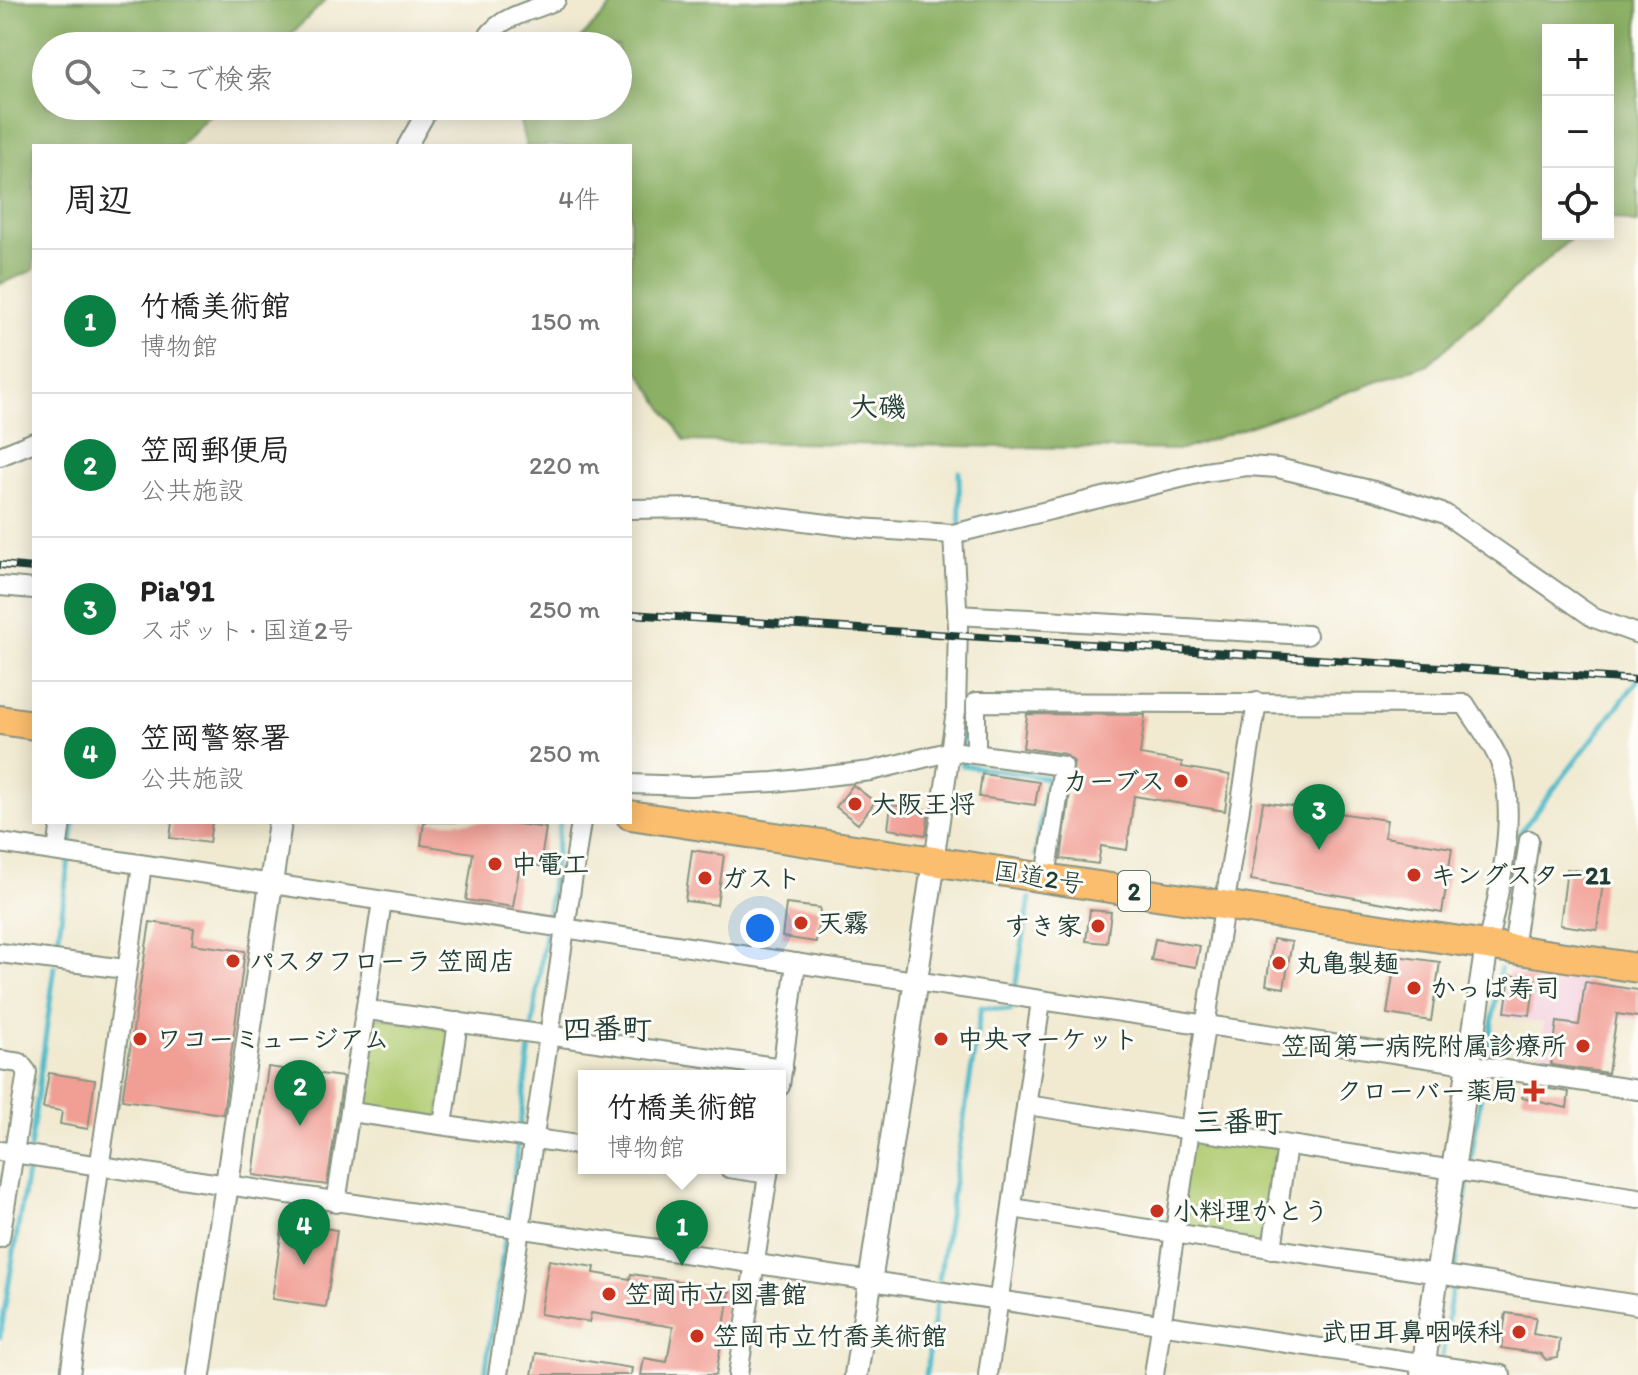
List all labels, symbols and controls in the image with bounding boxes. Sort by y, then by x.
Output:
map controls [1542,24,1614,240]
button: + [1542,24,1614,96]
search box [32,32,632,120]
icon: search [60,54,104,98]
text: ここで検索 [124,60,274,97]
button: − [1542,96,1614,168]
button: locate [1542,168,1614,240]
text: 周辺 [64,179,132,220]
text: 4件 [558,183,600,215]
text: 竹橋美術館 [140,287,290,324]
text: 1 [84,305,96,337]
text: 150 m [531,305,600,337]
text: 博物館 [140,330,218,362]
district label: 大磯 [850,389,906,423]
text: 笠岡郵便局 [140,431,290,468]
text: 2 [83,449,97,481]
text: 220 m [529,449,600,481]
text: 公共施設 [140,474,244,506]
text: Pia'91 [140,572,215,609]
text: 3 [83,593,97,625]
text: 250 m [529,593,600,625]
text: スポット · 国道2号 [140,614,354,646]
text: 笠岡警察署 [140,719,290,756]
text: 4 [82,737,98,769]
text: 250 m [529,737,600,769]
text: 公共施設 [140,762,244,794]
place label: カーブス [1063,765,1165,797]
marker: カーブス [1172,772,1190,790]
pin: 3 [1293,784,1345,850]
place label: 大阪王将 [871,788,975,820]
marker: 大阪王将 [846,795,864,813]
place label: 中電工 [511,848,589,880]
street label: 国道2号 [991,854,1087,900]
marker: 中電工 [486,855,504,873]
place label: キングスター21 [1430,859,1611,891]
place label: ガスト [721,862,802,894]
marker: キングスター21 [1405,866,1423,884]
marker: ガスト [696,869,714,887]
road number: 2 [1118,871,1150,911]
place label: 天霧 [817,907,869,939]
your location [740,908,780,948]
place label: すき家 [1004,910,1082,942]
marker: 天霧 [792,914,810,932]
marker: すき家 [1089,917,1107,935]
place label: パスタフローラ 笠岡店 [249,945,515,977]
place label: 丸亀製麺 [1295,947,1399,979]
marker: パスタフローラ 笠岡店 [224,952,242,970]
marker: 丸亀製麺 [1270,954,1288,972]
place label: かっぱ寿司 [1430,972,1560,1004]
marker: かっぱ寿司 [1405,979,1423,997]
district label: 四番町 [562,1010,652,1047]
place label: ワコーミュージアム [156,1023,389,1055]
place label: 中央マーケット [957,1023,1139,1055]
marker: ワコーミュージアム [131,1030,149,1048]
marker: 中央マーケット [932,1030,950,1048]
place label: 笠岡第一病院附属診療所 [1281,1030,1567,1062]
marker: 笠岡第一病院附属診療所 [1574,1037,1592,1055]
pin: 2 [274,1060,326,1126]
popup [578,1070,786,1174]
place label: クローバー薬局 [1336,1075,1518,1107]
marker: クローバー薬局 [1525,1082,1543,1100]
text: 竹橋美術館 [607,1088,757,1125]
district label: 三番町 [1193,1103,1283,1140]
text: 博物館 [607,1131,685,1163]
place label: 小料理かとう [1173,1195,1329,1227]
pin: 4 [278,1199,330,1265]
pin: 1 [656,1200,708,1266]
marker: 小料理かとう [1148,1202,1166,1220]
place label: 笠岡市立図書館 [625,1278,807,1310]
marker: 笠岡市立図書館 [600,1285,618,1303]
place label: 武田耳鼻咽喉科 [1321,1316,1503,1348]
place label: 笠岡市立竹喬美術館 [713,1320,947,1352]
marker: 武田耳鼻咽喉科 [1510,1323,1528,1341]
marker: 笠岡市立竹喬美術館 [688,1327,706,1345]

